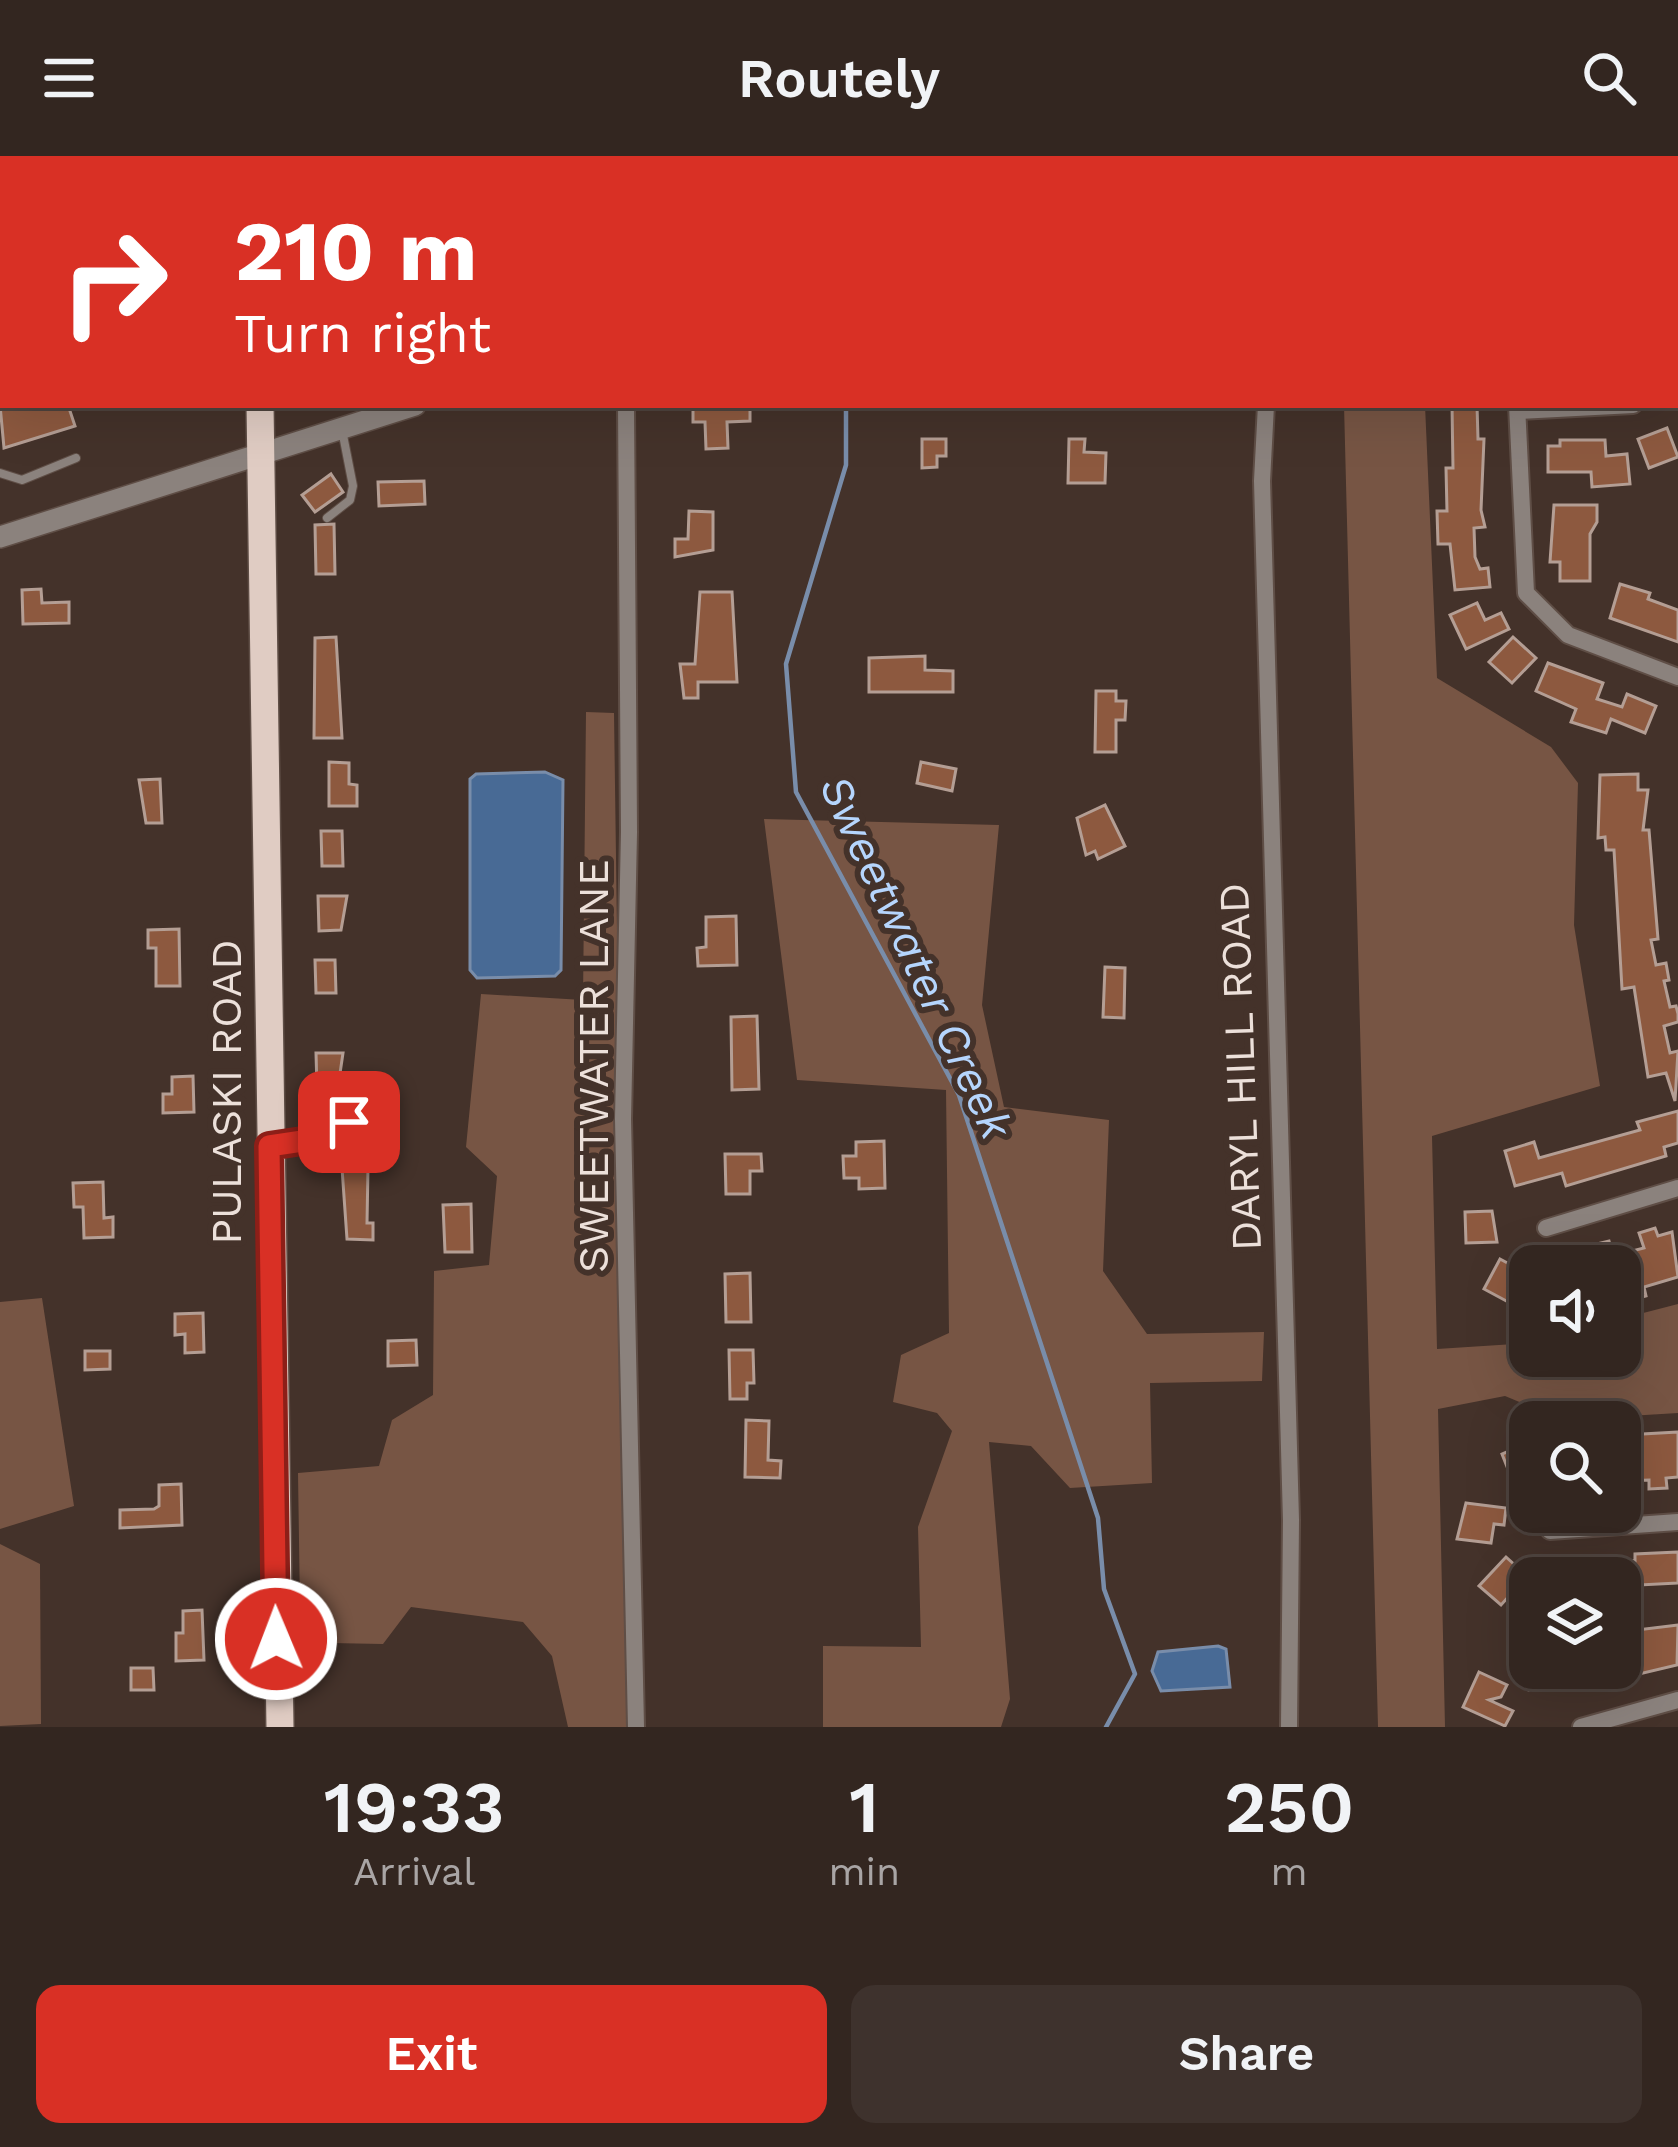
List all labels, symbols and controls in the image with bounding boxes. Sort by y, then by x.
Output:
icon: menu [36,45,102,111]
icon: search [1576,45,1642,111]
text: Routely [738,47,940,110]
text: 210 m [234,202,477,300]
icon: right [36,204,192,360]
text: Turn right [234,302,491,365]
water label: Sweetwater Creek [808,767,1024,1149]
street label: SWEETWATER LANE [569,859,618,1273]
street label: DARYL HILL ROAD [1209,882,1271,1252]
street label: PULASKI ROAD [202,939,251,1245]
pin [298,1071,400,1173]
icon: arrive [316,1089,382,1155]
map controls [1509,1245,1641,1689]
button: sound [1509,1245,1641,1377]
button: search [1509,1401,1641,1533]
button: layers [1509,1557,1641,1689]
position arrow [213,1576,339,1702]
text: 19:33 [324,1765,505,1849]
text: 1 [849,1765,879,1849]
text: 250 [1224,1765,1354,1849]
text: Arrival [353,1849,475,1894]
text: min [828,1849,900,1894]
text: m [1270,1849,1308,1894]
button: Exit [36,1985,827,2123]
button: Share [851,1985,1642,2123]

